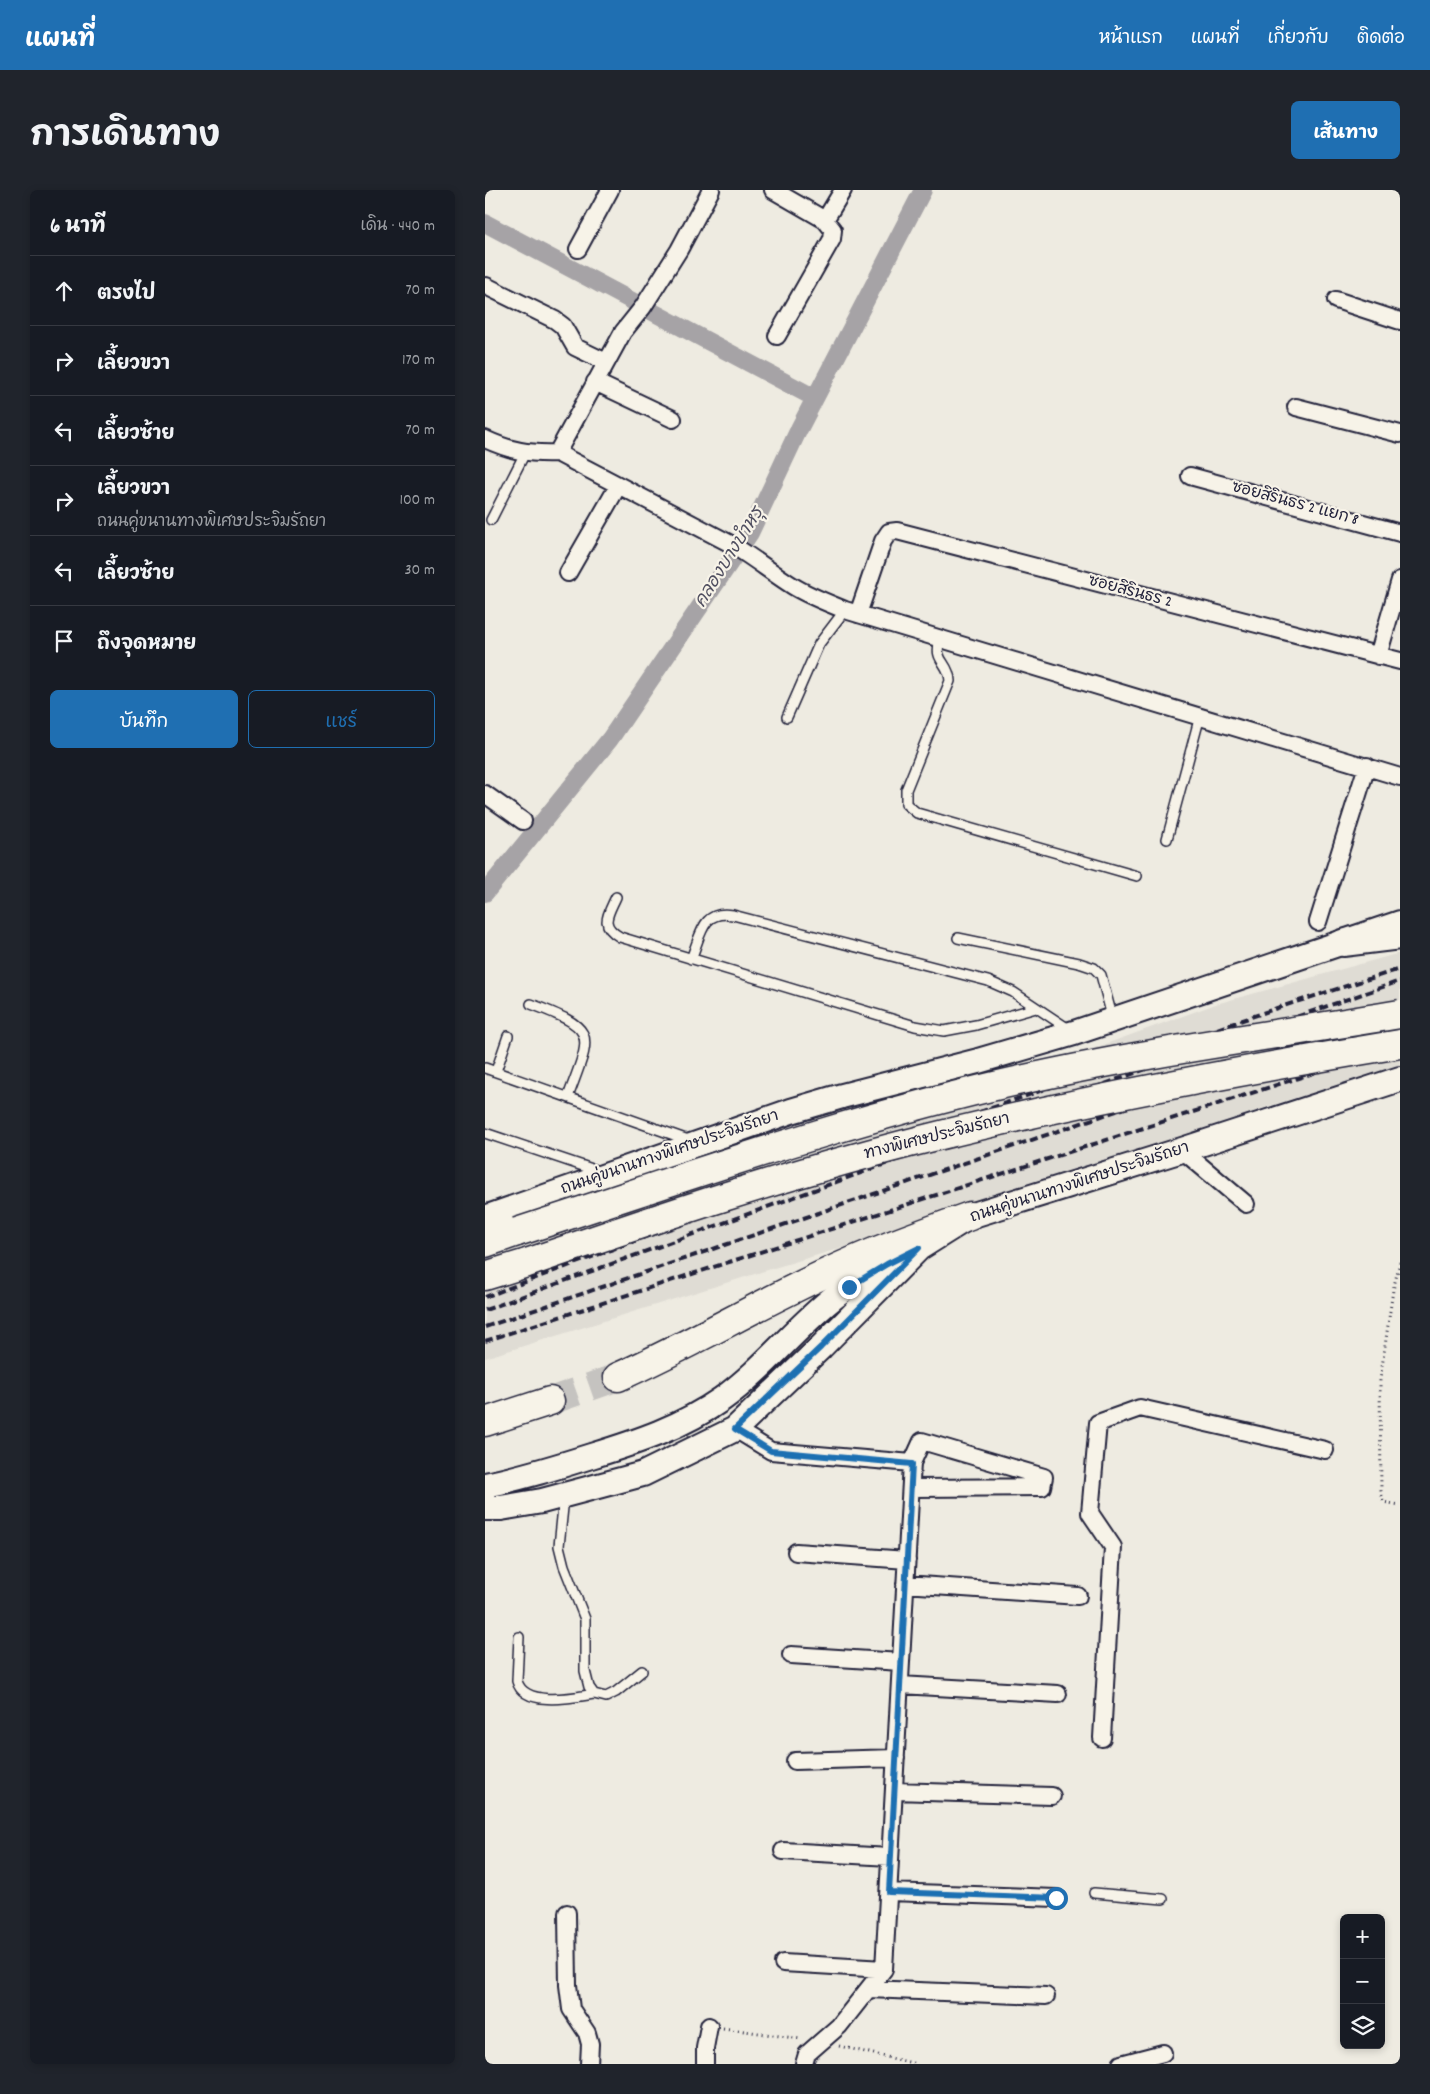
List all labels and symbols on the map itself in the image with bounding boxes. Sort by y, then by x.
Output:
street label: ซอยสิรินธร 2 แยก 8 [1229,475,1361,532]
water label: คลองบางบำหรุ [688,501,772,613]
street label: ซอยสิรินธร 2 [1085,569,1175,614]
street label: ถนนคู่ขนานทางพิเศษประจิมรัถยา [557,1103,782,1201]
street label: ทางพิเศษประจิมรัถยา [861,1107,1012,1166]
street label: ถนนคู่ขนานทางพิเศษประจิมรัถยา [967,1135,1193,1229]
route end [838,1276,861,1299]
route start [1045,1887,1068,1910]

